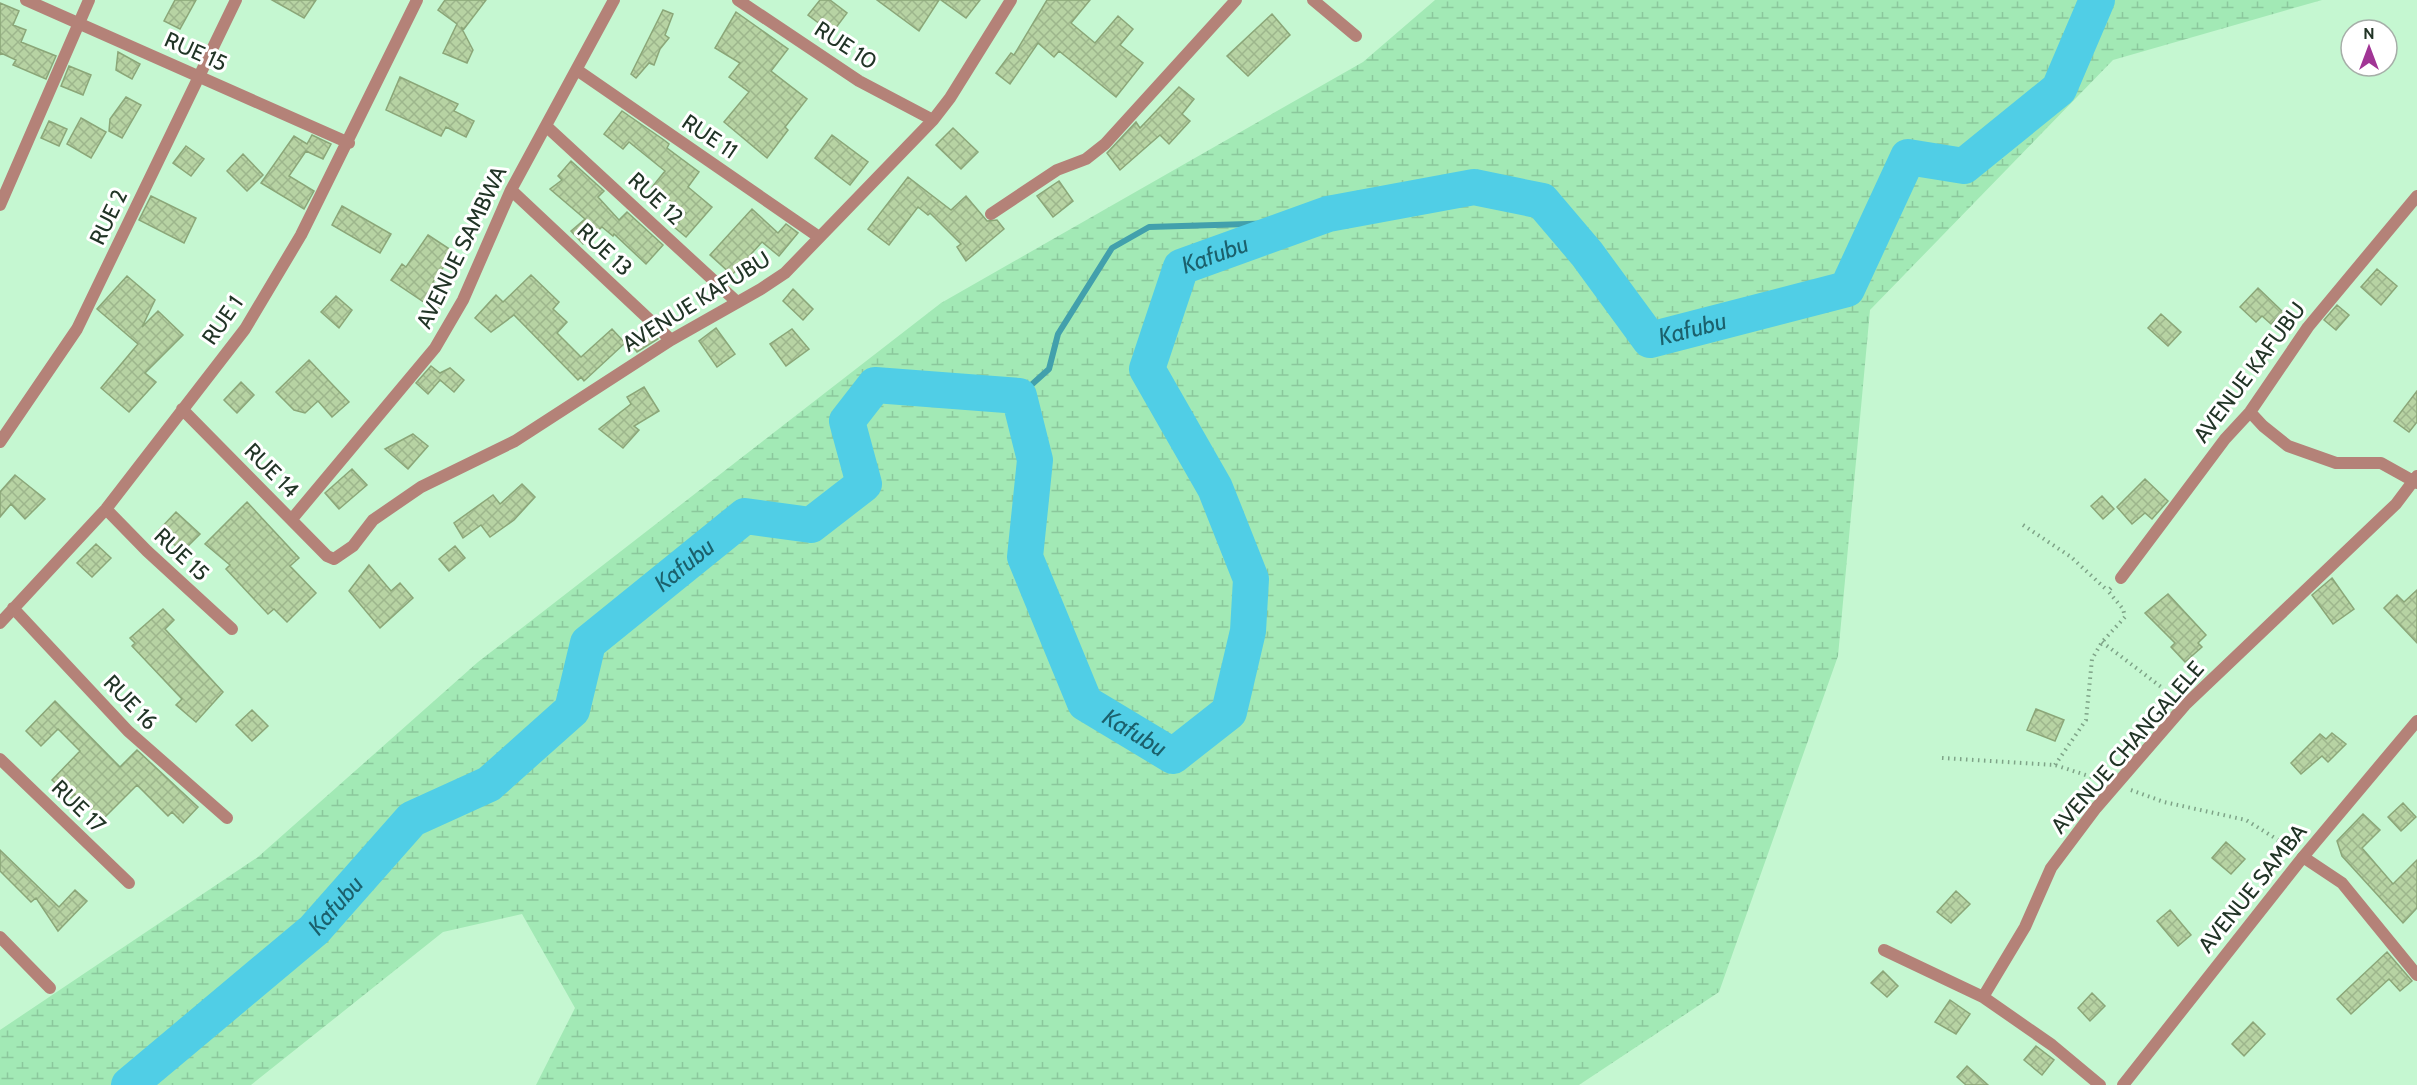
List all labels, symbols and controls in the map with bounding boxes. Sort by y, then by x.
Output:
street label: RUE 10 [809,15,882,75]
north arrow [2339,18,2399,78]
text: N [2363,24,2375,43]
street label: RUE 15 [160,26,231,77]
street label: RUE 11 [677,108,742,165]
street label: AVENUE SAMBWA [410,161,513,333]
street label: RUE 12 [623,166,689,230]
street label: RUE 2 [84,185,133,249]
street label: RUE 13 [572,217,638,282]
water label: Kafubu [1177,229,1252,280]
street label: AVENUE KAFUBU [617,245,775,358]
street label: RUE 1 [196,291,249,350]
street label: AVENUE KAFUBU [2188,297,2311,448]
water label: Kafubu [1655,306,1730,351]
street label: RUE 14 [239,437,305,504]
street label: RUE 15 [149,522,215,587]
water label: Kafubu [648,532,720,598]
street label: AVENUE CHANGALELE [2045,656,2210,839]
street label: RUE 16 [98,669,163,735]
water label: Kafubu [1098,702,1172,763]
street label: RUE 17 [46,774,111,839]
street label: AVENUE SAMBA [2192,818,2313,958]
water label: Kafubu [301,870,369,941]

